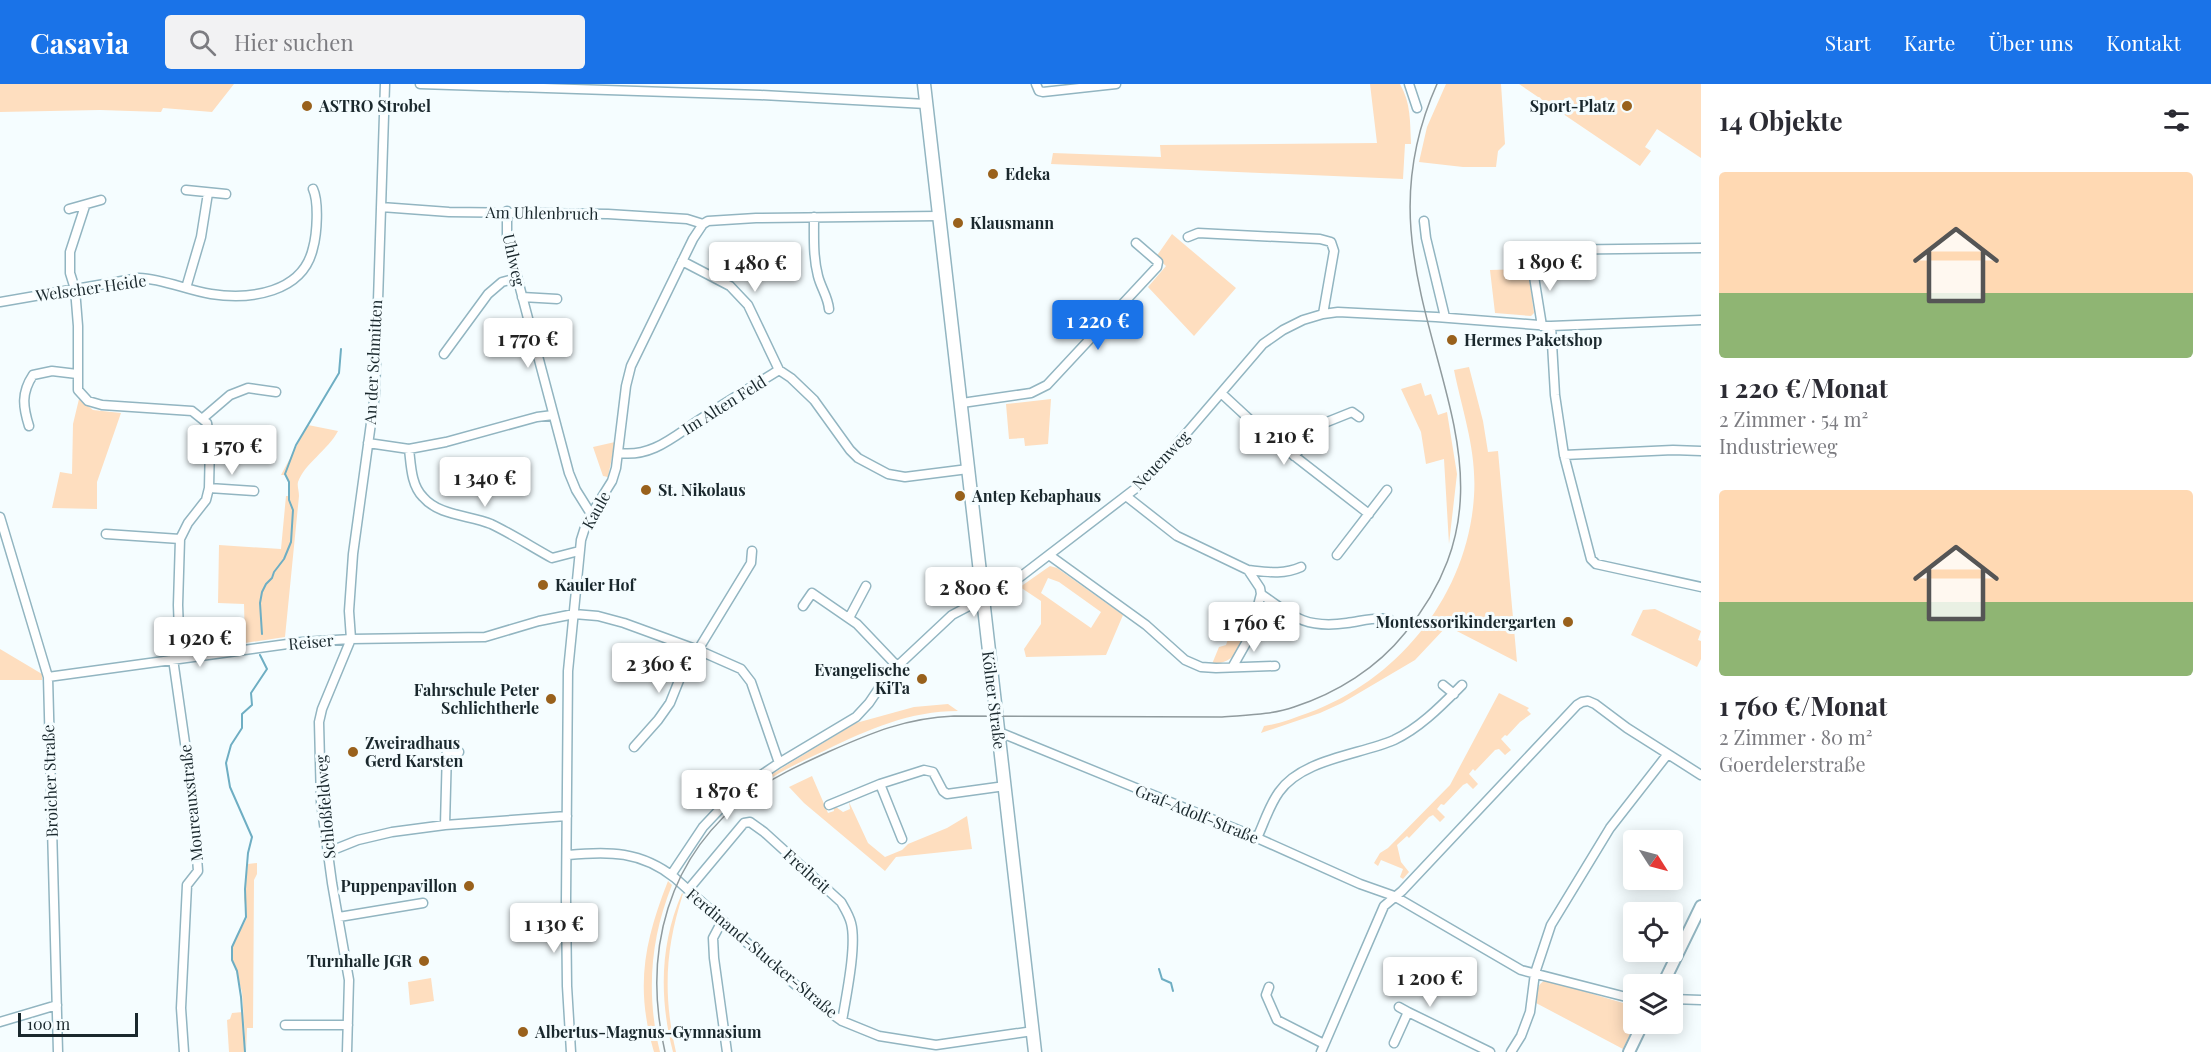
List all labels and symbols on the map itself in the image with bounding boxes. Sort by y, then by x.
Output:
place label: ASTRO Strobel [318,95,431,116]
place label: Sport-Platz [1530,95,1615,116]
marker: ASTRO Strobel [300,99,314,113]
marker: Sport-Platz [1620,99,1634,113]
place label: Edeka [1005,163,1051,184]
marker: Edeka [986,167,1000,181]
street label: Am Uhlenbruch [484,201,599,224]
place label: Klausmann [970,212,1054,233]
marker: Klausmann [951,216,965,230]
street label: Uhlweg [499,232,530,289]
pin: 1 890 € [1495,241,1605,292]
pin: 1 480 € [700,242,810,293]
street label: Welscher Heide [33,269,147,306]
street label: An der Schmitten [359,299,386,426]
pin: 1 220 € [1043,300,1153,351]
pin: 1 770 € [473,318,583,369]
place label: Hermes Paketshop [1464,329,1602,350]
marker: Hermes Paketshop [1445,333,1459,347]
street label: Im Alten Feld [678,370,770,439]
pin: 1 210 € [1229,415,1339,466]
pin: 1 570 € [177,425,287,476]
street label: Neuenweg [1127,425,1194,494]
pin: 1 340 € [430,457,540,508]
place label: St. Nikolaus [658,479,746,500]
marker: St. Nikolaus [639,483,653,497]
place label: Antep Kebaphaus [971,485,1101,506]
street label: Kaule [577,487,615,532]
marker: Antep Kebaphaus [953,489,967,503]
pin: 2 800 € [919,567,1029,618]
place label: Kauler Hof [555,574,637,595]
marker: Kauler Hof [536,578,550,592]
pin: 1 760 € [1199,602,1309,653]
place label: Montessorikindergarten [1376,611,1556,632]
marker: Montessorikindergarten [1561,615,1575,629]
pin: 1 920 € [145,617,255,668]
street label: Reiser [287,629,335,654]
pin: 2 360 € [604,643,714,694]
street label: Kölner Straße [978,650,1011,750]
place label: Evangelische KiTa [814,659,911,698]
marker: Evangelische KiTa [915,672,929,686]
place label: Fahrschule Peter Schlichtherle [414,679,540,718]
marker: Fahrschule Peter Schlichtherle [544,692,558,706]
street label: Broicher Straße [37,724,62,838]
place label: Zweiradhaus Gerd Karsten [365,732,463,771]
street label: Moureauxstraße [174,744,207,863]
marker: Zweiradhaus Gerd Karsten [346,745,360,759]
street label: Schloßfeldweg [309,754,339,860]
pin: 1 870 € [672,770,782,821]
street label: Graf-Adolf-Straße [1132,779,1262,848]
north arrow [1623,830,1683,890]
street label: Freiheit [779,844,836,898]
place label: Puppenpavillon [340,875,457,896]
marker: Puppenpavillon [462,879,476,893]
street label: Ferdinand-Stucker-Straße [682,883,842,1022]
pin: 1 130 € [499,903,609,954]
place label: Turnhalle JGR [307,950,413,971]
marker: Turnhalle JGR [417,954,431,968]
pin: 1 200 € [1375,957,1485,1008]
scale bar [18,1010,138,1038]
place label: Albertus-Magnus-Gymnasium [534,1021,762,1042]
marker: Albertus-Magnus-Gymnasium [516,1025,530,1039]

